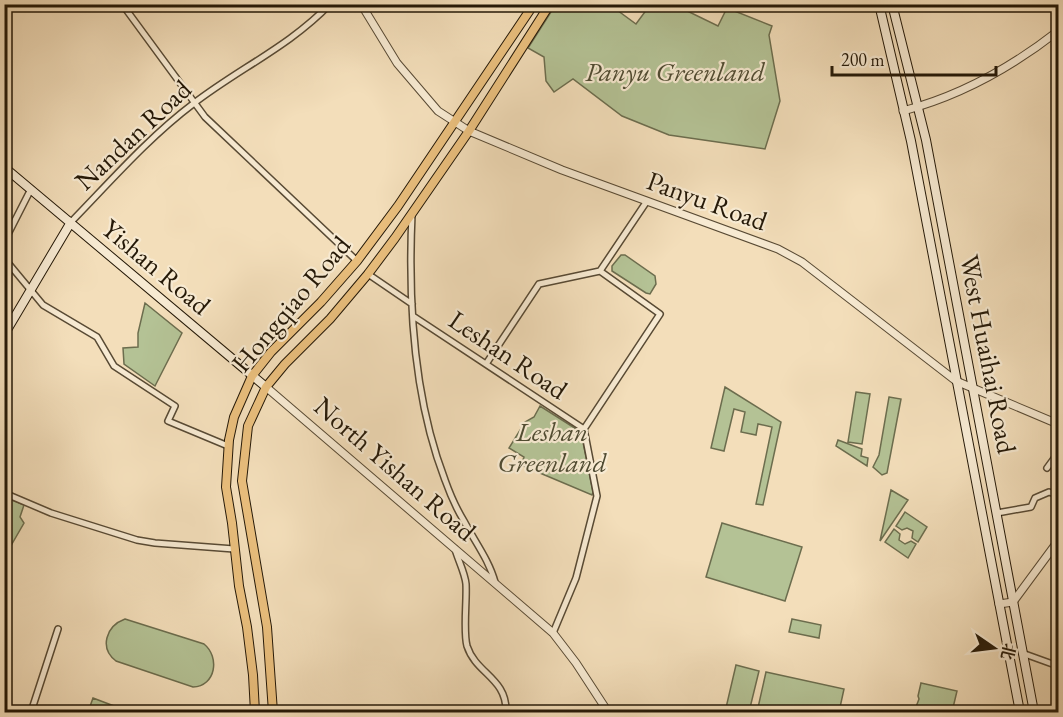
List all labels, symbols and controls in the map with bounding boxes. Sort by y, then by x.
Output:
scale bar [832,39,996,77]
text: 200 m [841,48,885,71]
park label: Panyu Greenland [585,54,766,89]
street label: Nandan Road [67,71,199,198]
street label: Panyu Road [642,163,772,239]
street label: Yishan Road [95,211,218,323]
street label: Hongqiao Road [223,228,358,379]
street label: West Huaihai Road [952,251,1025,457]
street label: Leshan Road [442,302,575,407]
street label: North Yishan Road [307,389,484,549]
park label: Leshan Greenland [497,414,608,480]
north arrow [964,618,1024,678]
text: 北 [996,641,1020,662]

